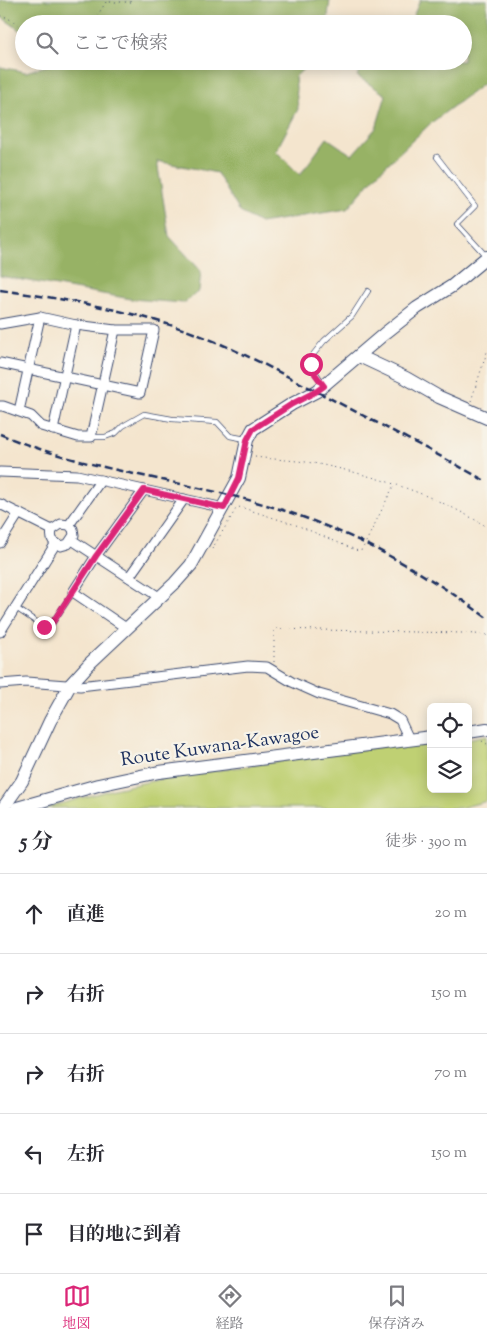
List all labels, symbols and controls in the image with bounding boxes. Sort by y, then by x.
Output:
search box [15,15,472,70]
icon: search [33,29,61,57]
text: ここで検索 [73,31,168,58]
route start [300,353,323,376]
route end [33,616,56,639]
map controls [427,703,472,793]
button: locate [427,703,472,748]
street label: Route Kuwana-Kawagoe [119,720,321,774]
button: layers [427,748,472,793]
text: 5 分 [20,828,53,858]
text: 徒歩 · 390 m [385,831,467,854]
icon: ahead [20,900,48,928]
text: 直進 [67,902,105,929]
text: 20 m [434,902,467,925]
icon: right [20,980,48,1008]
text: 右折 [67,982,105,1009]
text: 150 m [431,982,467,1005]
icon: right [20,1060,48,1088]
text: 右折 [67,1062,105,1089]
text: 70 m [434,1062,467,1085]
icon: left [20,1140,48,1168]
text: 左折 [67,1142,105,1169]
text: 150 m [431,1142,467,1165]
icon: arrive [20,1220,48,1248]
text: 目的地に到着 [67,1222,181,1249]
tab: 地図 [63,1282,91,1335]
tab: 経路 [216,1282,244,1335]
tab: 保存済み [369,1282,425,1335]

